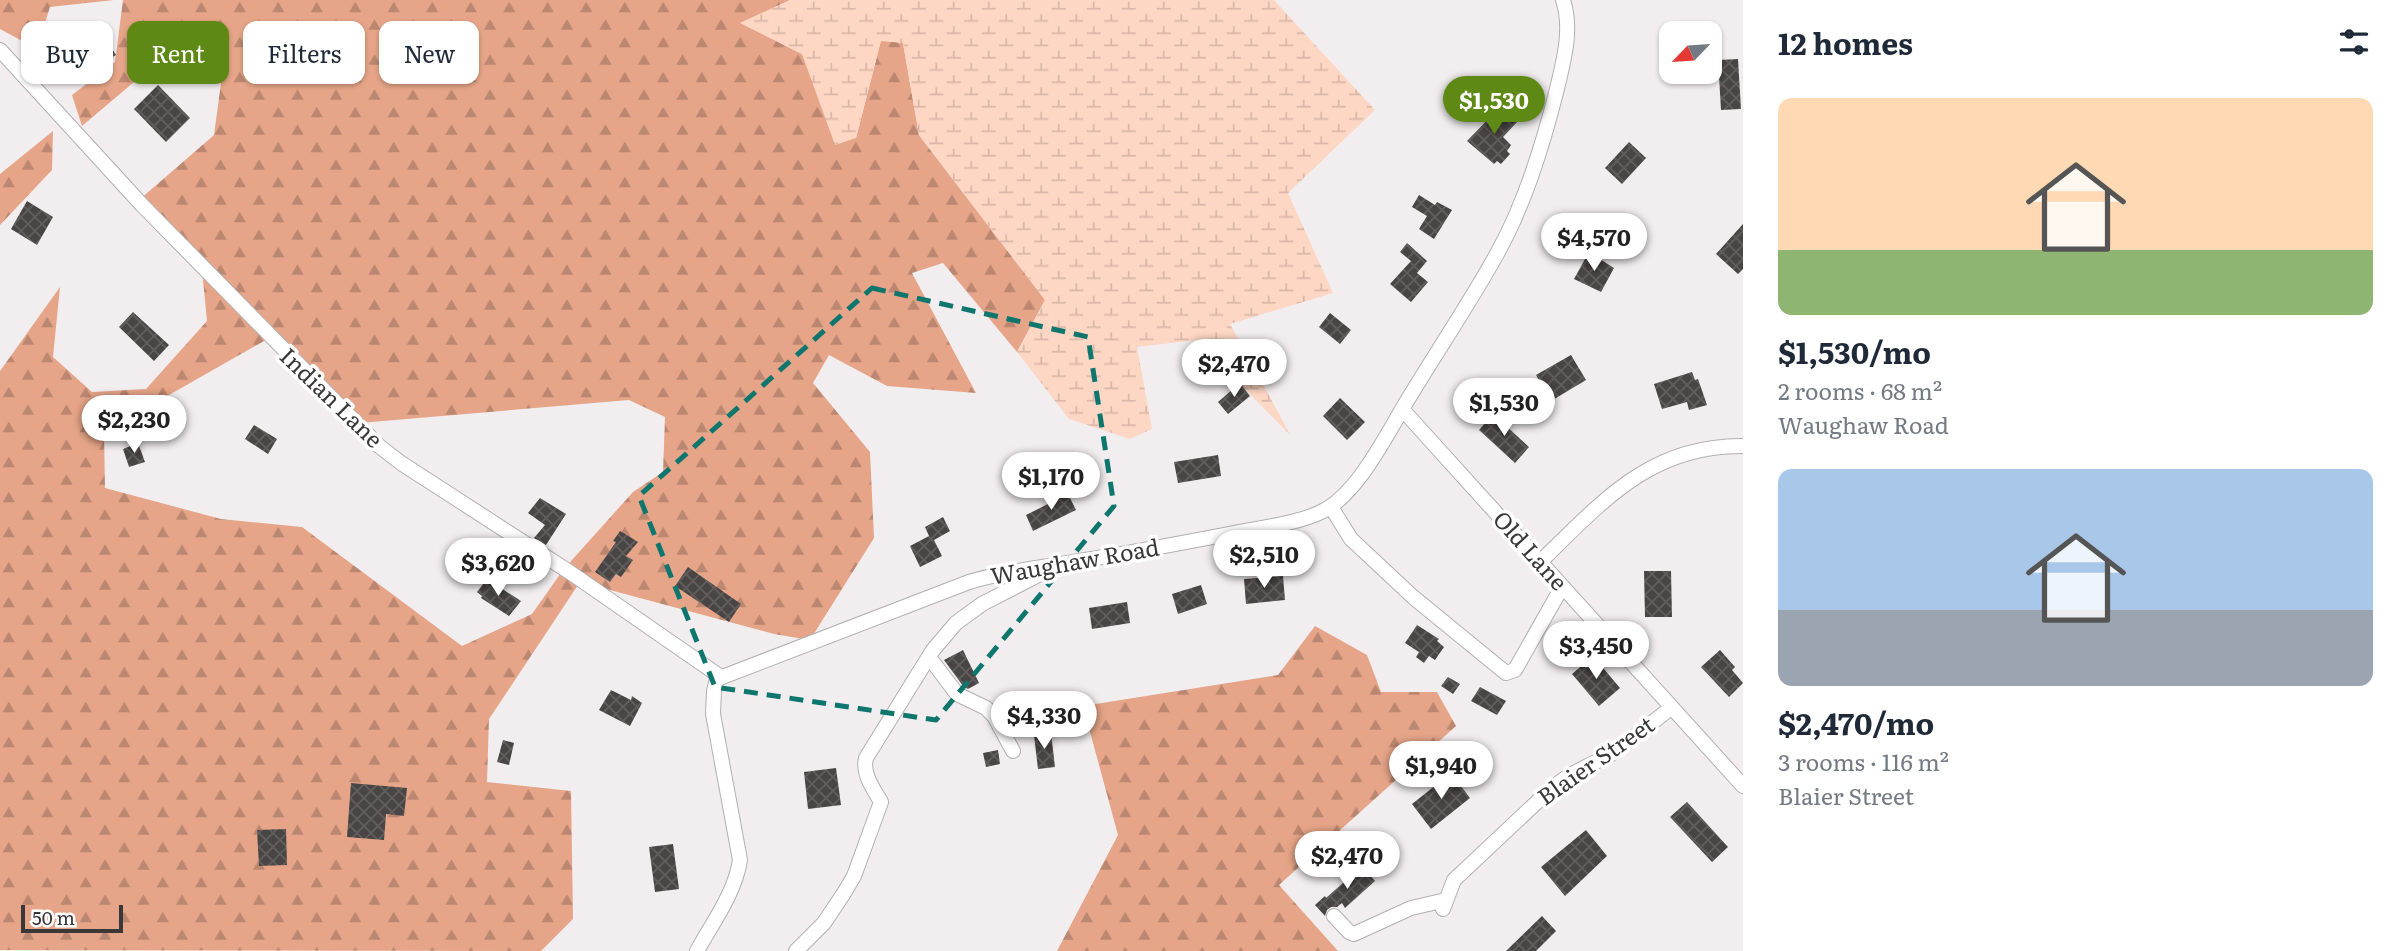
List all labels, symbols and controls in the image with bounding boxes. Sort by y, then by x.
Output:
text: 12 homes [1778,20,1913,64]
chip: Buy [21,21,113,84]
chip: Rent [127,21,229,84]
chip: Filters [243,21,365,84]
chip: New [379,21,479,84]
north arrow [1659,21,1722,84]
map controls [1659,21,1722,84]
icon: filters [2335,23,2373,61]
pin: $1,530 [1437,76,1551,136]
text: $1,530 [1459,82,1529,116]
icon: home [2013,144,2139,270]
pin: $4,570 [1537,214,1651,273]
text: $4,570 [1557,219,1631,253]
text: $1,530/mo [1778,329,1931,373]
street label: Indian Lane [273,338,392,455]
pin: $2,470 [1177,340,1291,399]
text: $2,470 [1198,345,1270,379]
text: 2 rooms · 68 m² [1778,373,1942,407]
pin: $1,530 [1447,378,1561,438]
text: $1,530 [1469,384,1539,418]
pin: $2,230 [77,396,191,455]
text: $2,230 [98,401,170,435]
text: Waughaw Road [1778,407,1949,441]
pin: $1,170 [994,452,1108,512]
text: $1,170 [1018,458,1084,492]
street label: Old Lane [1486,502,1577,597]
icon: home [2013,515,2139,641]
street label: Waughaw Road [988,528,1162,592]
pin: $2,510 [1207,530,1321,590]
text: $2,510 [1229,536,1299,570]
pin: $3,620 [441,538,555,598]
text: $3,620 [461,544,535,578]
pin: $3,450 [1539,622,1653,681]
text: $3,450 [1559,627,1633,661]
pin: $4,330 [987,692,1101,751]
text: $4,330 [1007,697,1081,731]
text: $2,470/mo [1778,700,1934,744]
street label: Blaier Street [1529,706,1661,812]
pin: $1,940 [1384,742,1498,801]
text: 3 rooms · 116 m² [1778,744,1949,778]
text: $1,940 [1405,747,1477,781]
text: Blaier Street [1778,778,1914,812]
pin: $2,470 [1290,832,1404,891]
text: $2,470 [1311,837,1383,871]
scale bar [21,902,122,934]
text: 50 m [32,903,75,931]

